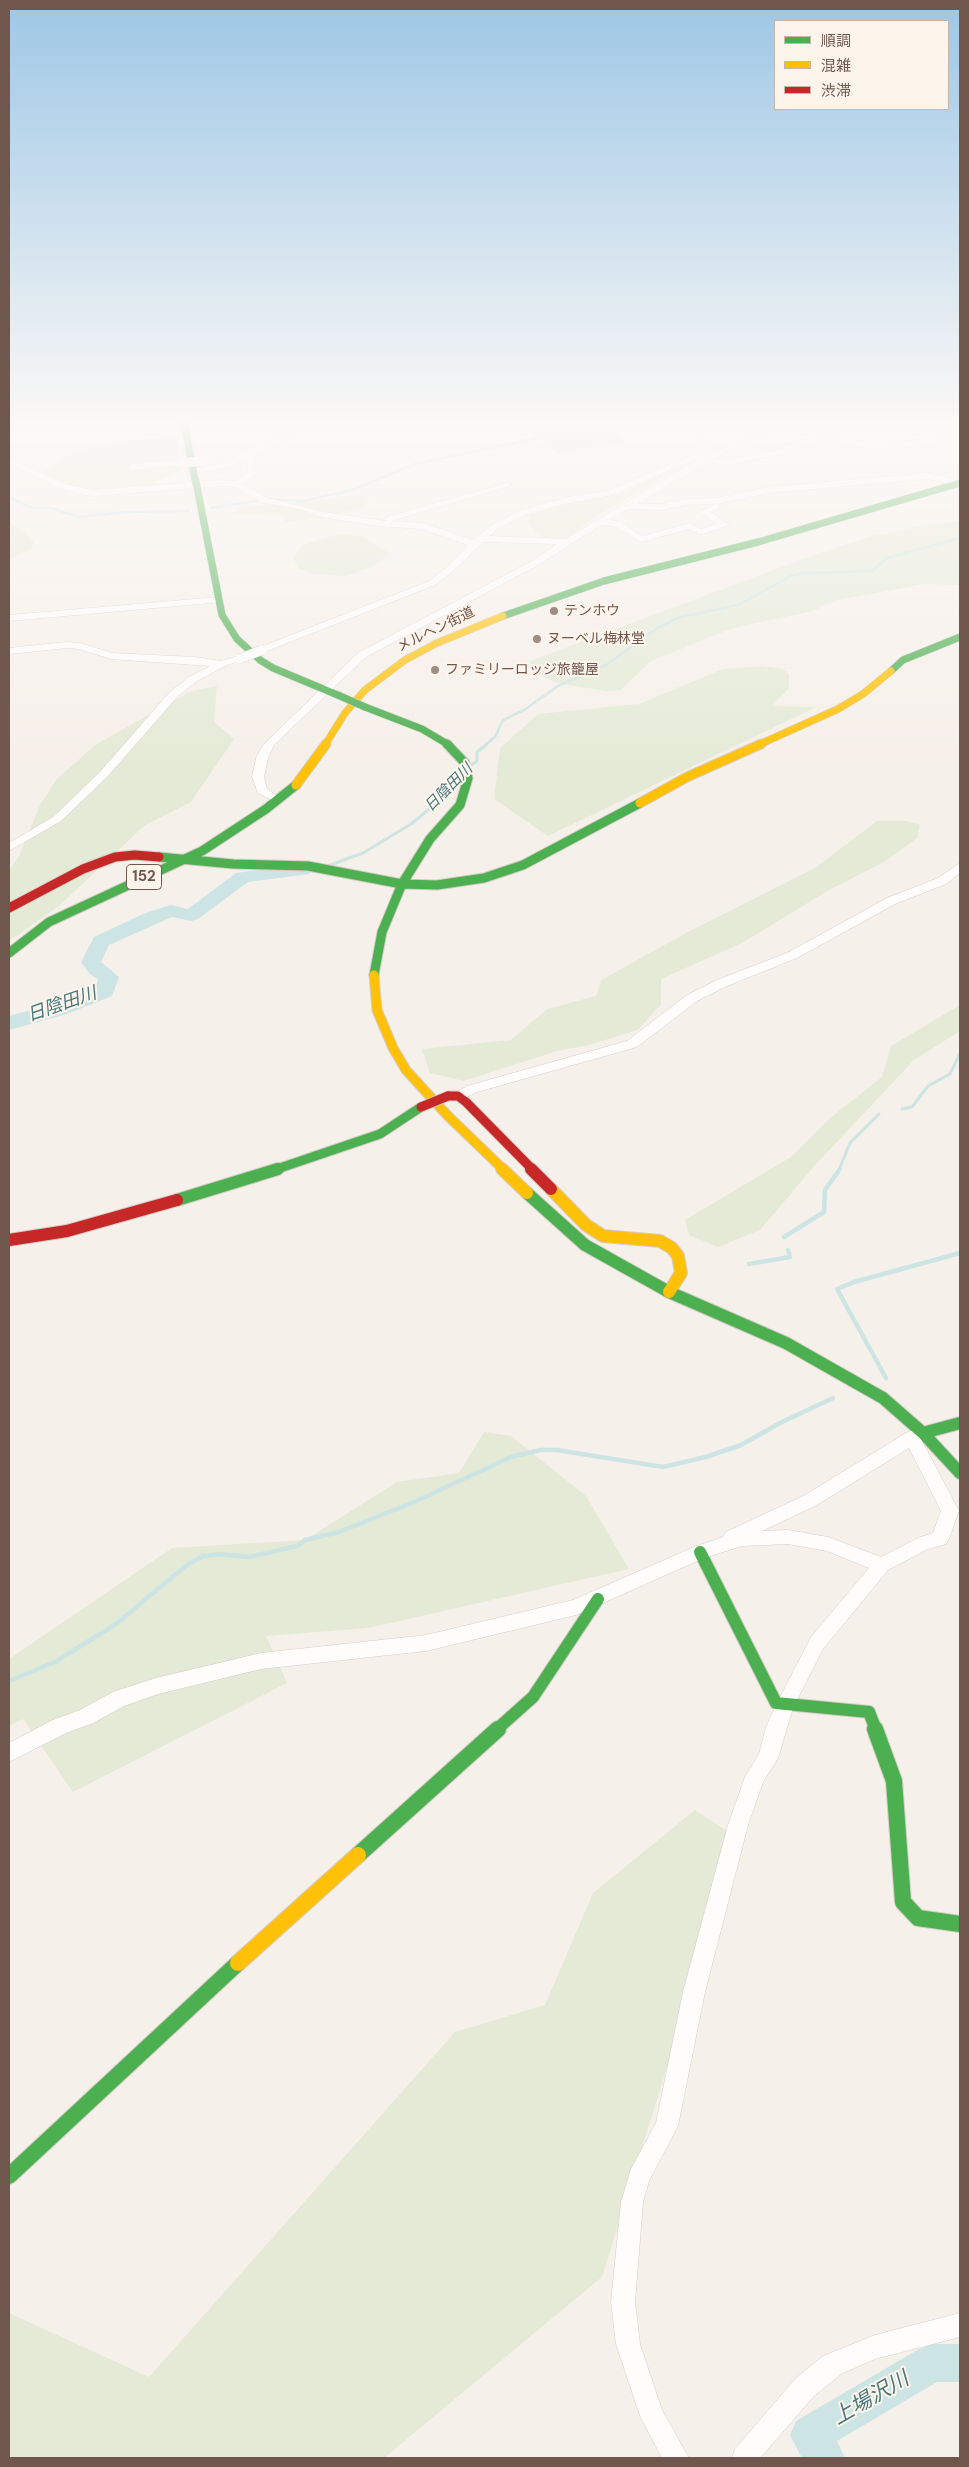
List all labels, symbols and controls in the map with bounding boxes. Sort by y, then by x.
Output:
legend [774,20,949,110]
text: 順調 [821,31,851,51]
text: 混雑 [821,56,851,76]
text: 渋滞 [821,81,851,101]
place label: テンホウ [564,603,620,619]
street label: メルヘン街道 [395,604,477,656]
marker: テンホウ [548,605,560,617]
place label: ヌーベル梅林堂 [547,631,645,647]
marker: ヌーベル梅林堂 [531,633,543,645]
place label: ファミリーロッジ旅籠屋 [445,662,599,678]
marker: ファミリーロッジ旅籠屋 [429,664,441,676]
water label: 日陰田川 [421,760,477,816]
road number: 152 [126,864,162,890]
water label: 日陰田川 [24,983,100,1027]
water label: 上場沢川 [828,2367,914,2431]

